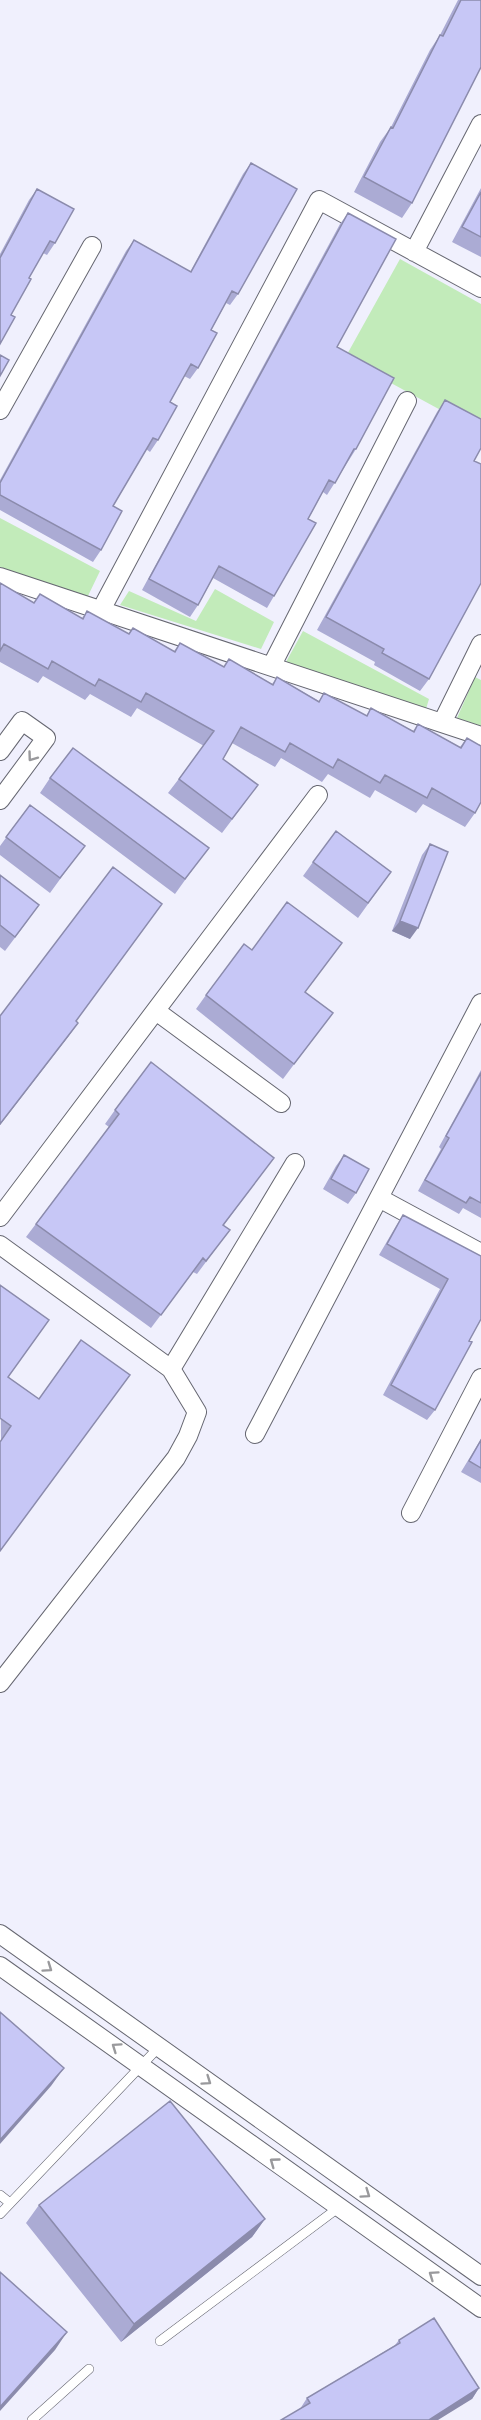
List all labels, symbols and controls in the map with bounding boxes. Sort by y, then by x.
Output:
one-way arrow [28,751,39,762]
one-way arrow [41,1961,52,1972]
one-way arrow [112,2043,123,2054]
one-way arrow [200,2074,211,2085]
one-way arrow [270,2158,281,2169]
one-way arrow [359,2187,370,2198]
one-way arrow [429,2271,440,2282]

